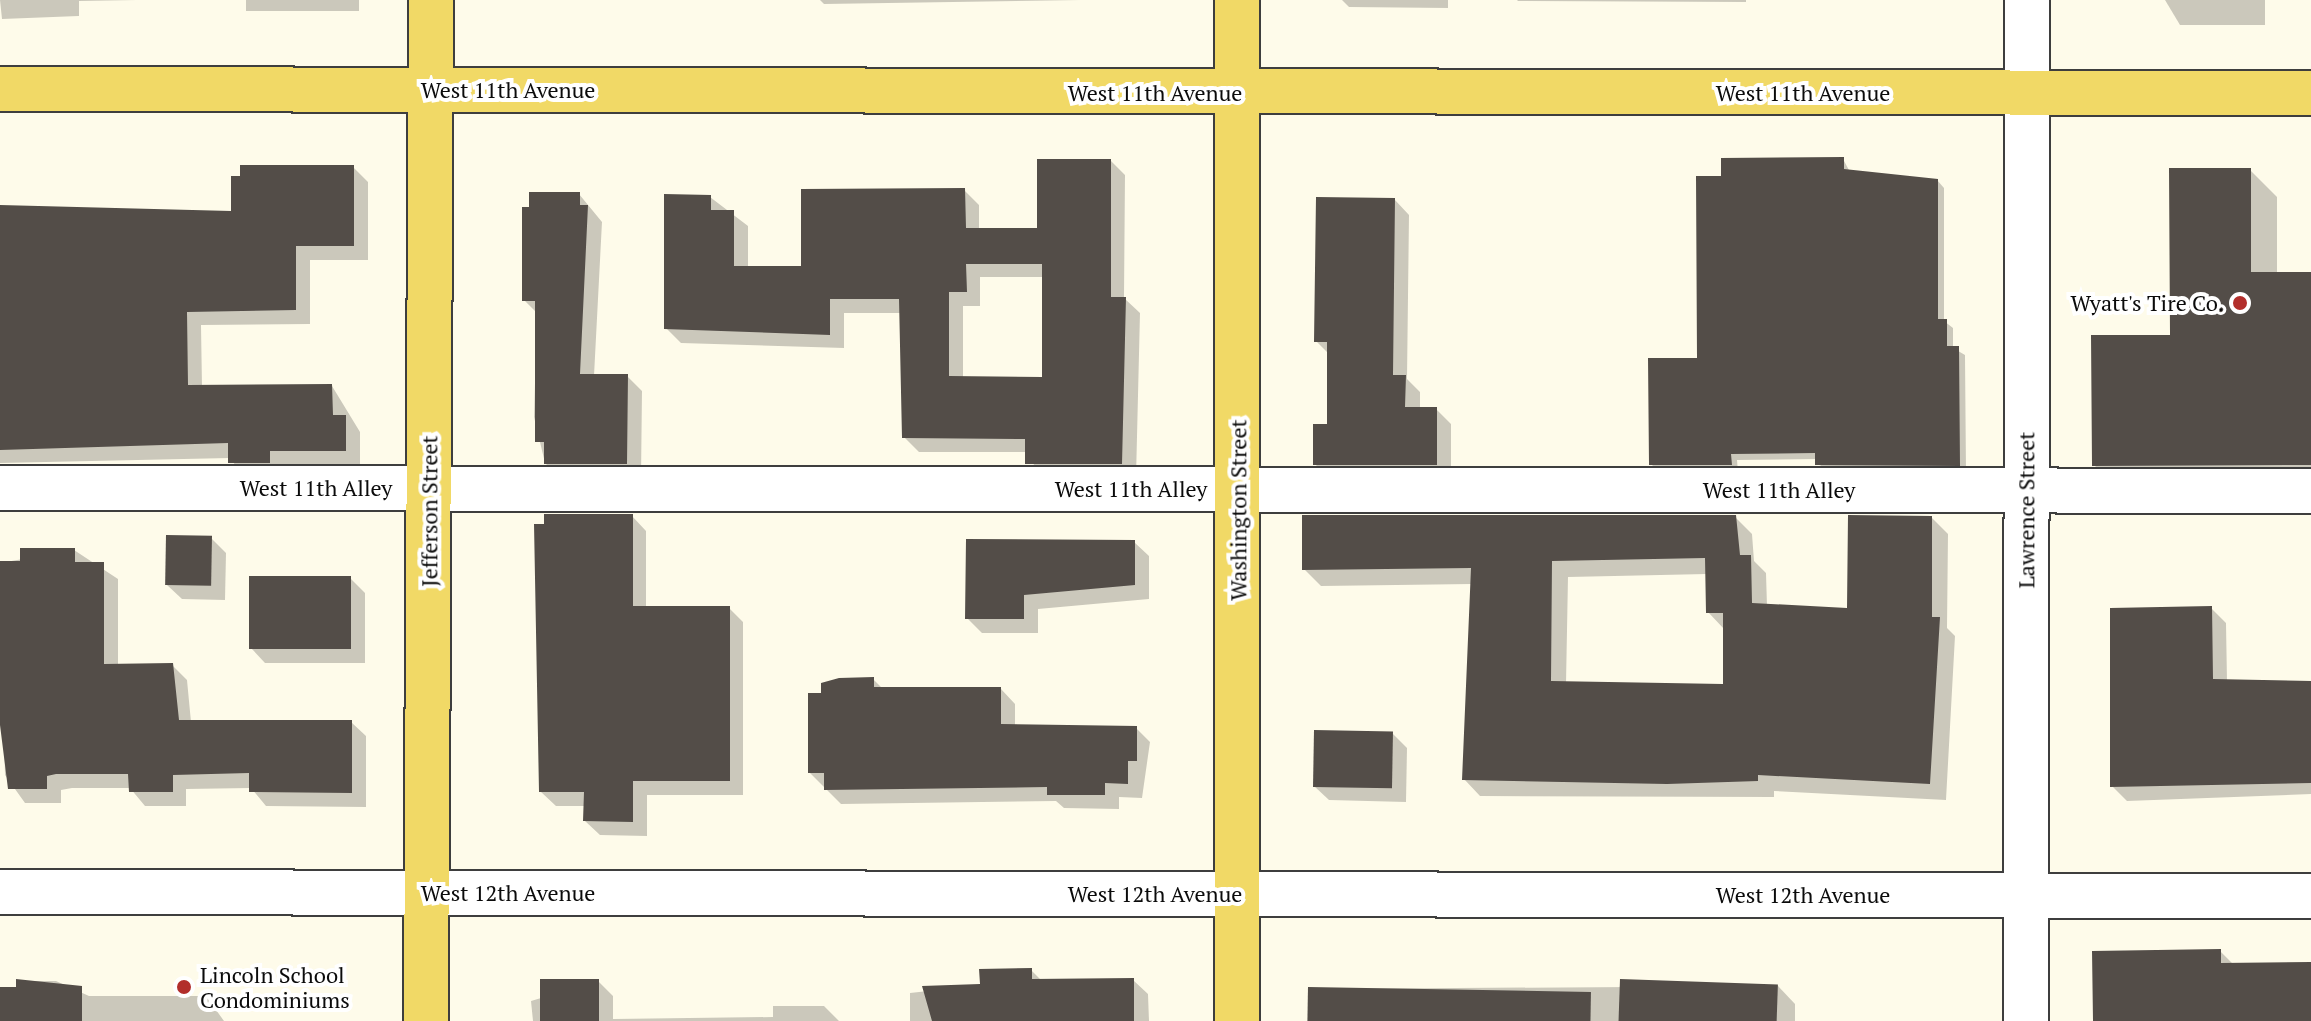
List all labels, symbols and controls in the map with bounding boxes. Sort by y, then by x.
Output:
street label: West 11th Avenue [420,77,596,103]
street label: West 11th Avenue [1067,80,1243,106]
street label: West 11th Avenue [1715,80,1891,106]
place label: Wyatt's Tire Co. [2070,290,2224,316]
marker: Wyatt's Tire Co. [2231,294,2249,312]
street label: Washington Street [1225,419,1251,601]
street label: Lawrence Street [2013,432,2039,588]
street label: Jefferson Street [416,435,442,587]
street label: West 11th Alley [239,475,393,501]
street label: West 11th Alley [1054,476,1208,502]
street label: West 11th Alley [1702,477,1856,503]
street label: West 12th Avenue [420,880,596,906]
street label: West 12th Avenue [1067,881,1243,907]
street label: West 12th Avenue [1715,882,1891,908]
place label: Lincoln School Condominiums [200,961,350,1012]
marker: Lincoln School Condominiums [175,978,193,996]

